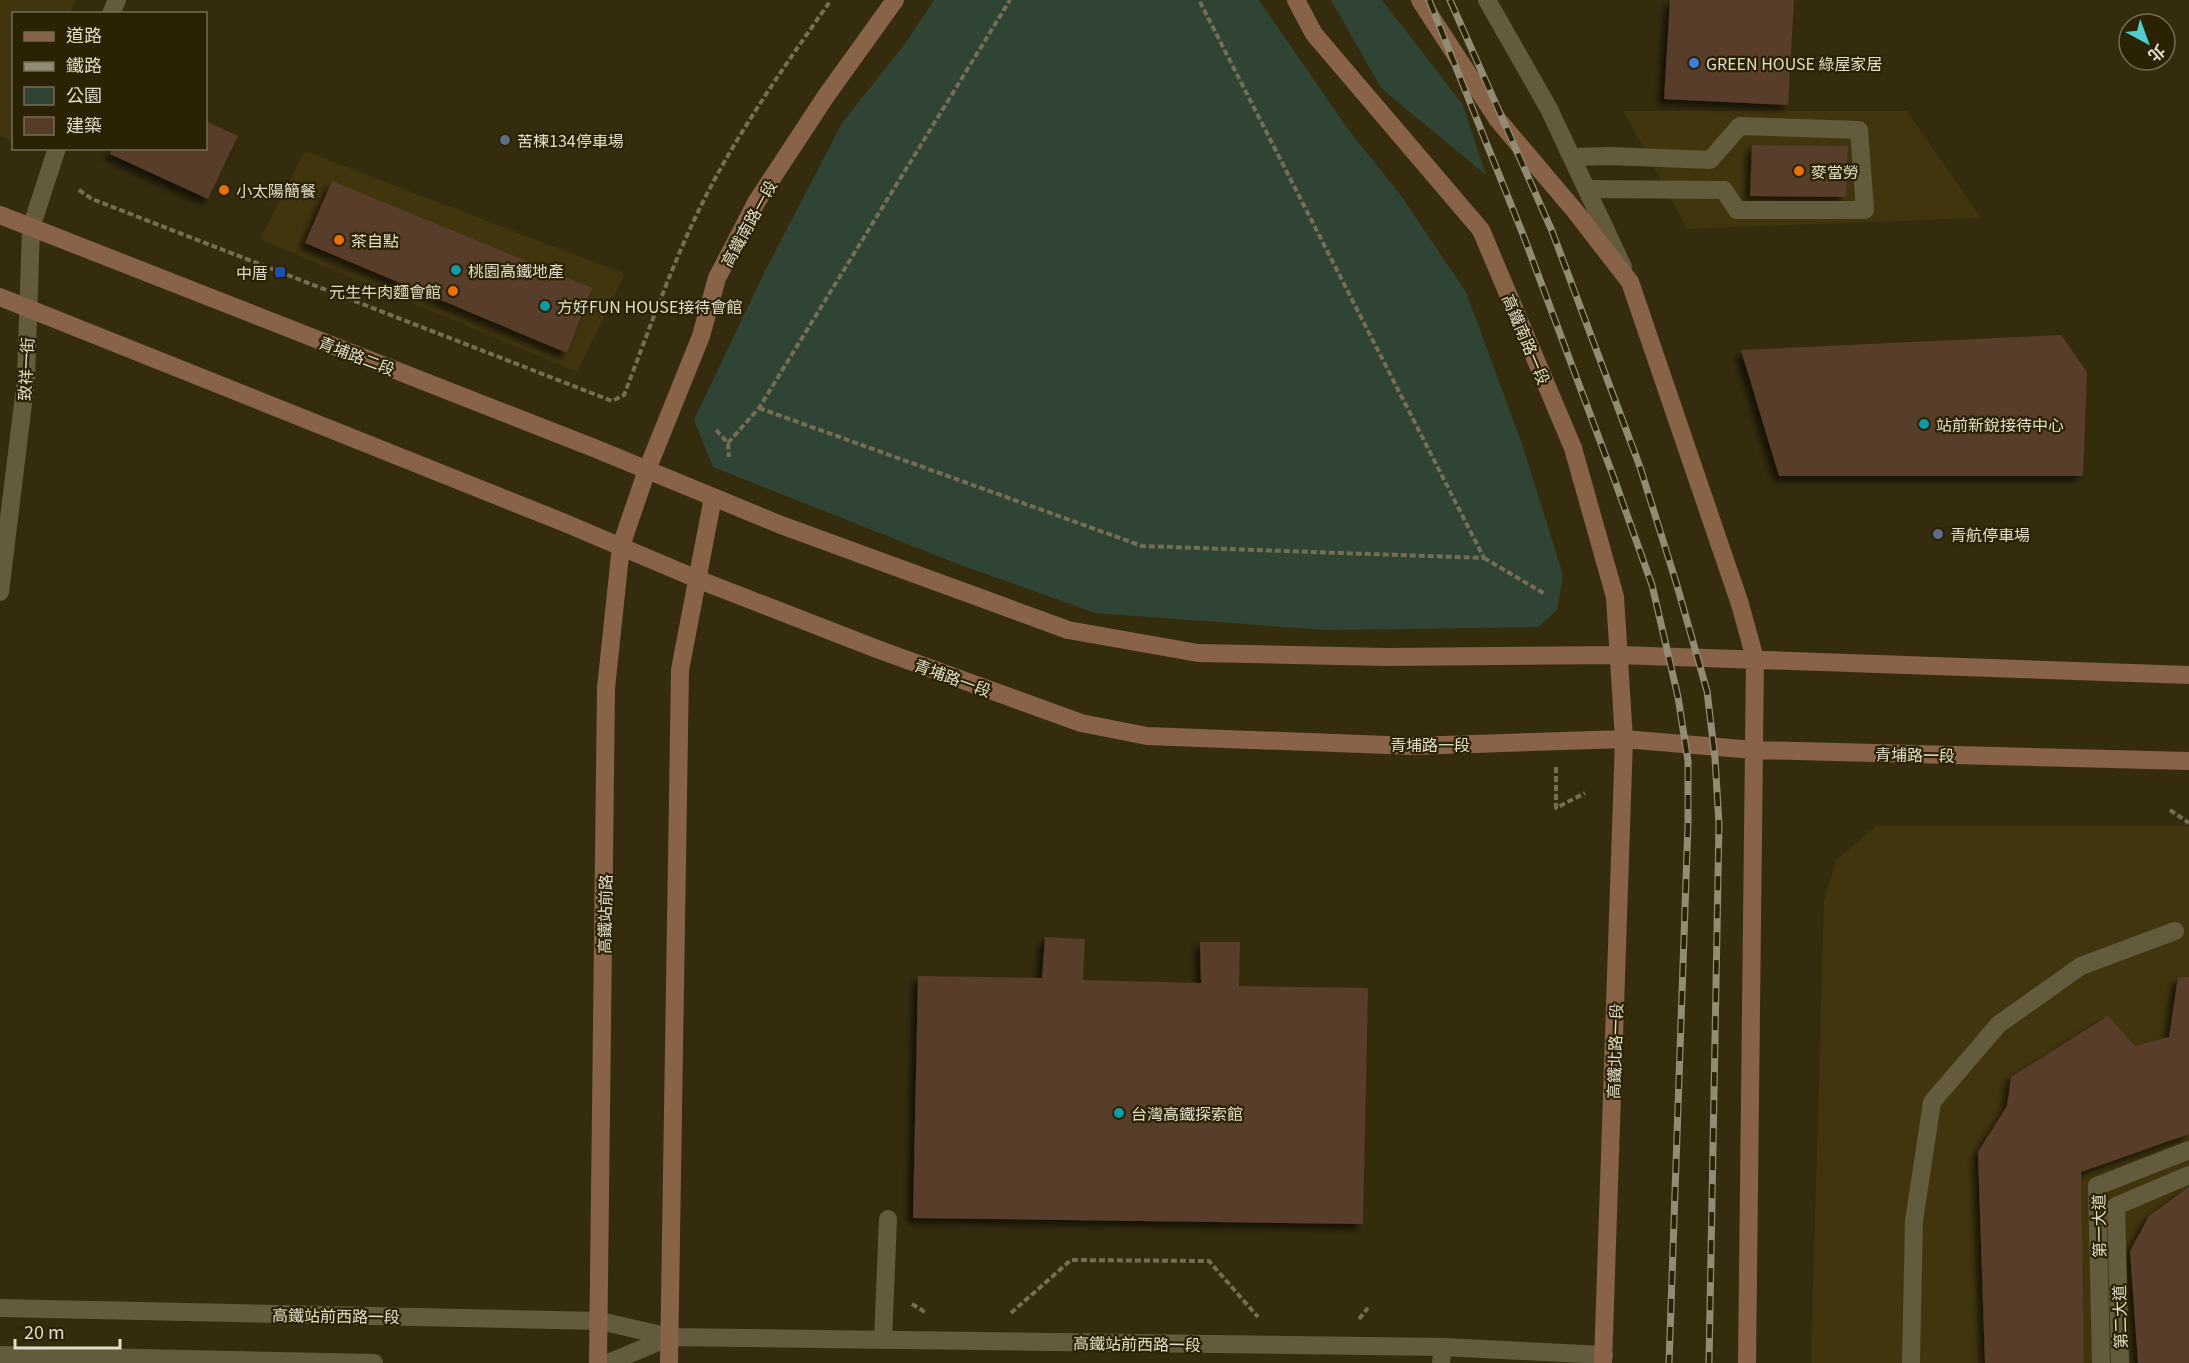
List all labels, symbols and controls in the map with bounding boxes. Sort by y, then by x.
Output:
legend [12,12,207,150]
north arrow [2117,12,2177,72]
text: 道路 [66,21,102,47]
text: 北 [2144,40,2171,68]
text: 鐵路 [66,51,102,77]
place label: GREEN HOUSE 綠屋家居 [1706,51,1883,75]
marker: GREEN HOUSE 綠屋家居 [1687,56,1701,70]
text: 公園 [66,81,102,107]
text: 建築 [66,111,102,137]
place label: 苦楝134停車場 [517,128,624,152]
marker: 苦楝134停車場 [498,133,512,147]
place label: 麥當勞 [1811,159,1859,183]
marker: 麥當勞 [1792,164,1806,178]
street label: 高鐵南路一段 [714,175,782,271]
place label: 小太陽簡餐 [236,178,316,202]
marker: 小太陽簡餐 [217,183,231,197]
place label: 茶自點 [351,228,399,252]
marker: 茶自點 [332,233,346,247]
place label: 桃園高鐵地產 [468,258,564,282]
place label: 中厝 [236,260,268,284]
marker: 桃園高鐵地產 [449,263,463,277]
marker: 中厝 [273,265,287,279]
place label: 元生牛肉麵會館 [329,279,441,303]
marker: 元生牛肉麵會館 [446,284,460,298]
street label: 高鐵南路一段 [1497,290,1557,388]
place label: 方好FUN HOUSE接待會館 [557,294,742,318]
marker: 方好FUN HOUSE接待會館 [538,299,552,313]
street label: 青埔路二段 [315,329,399,381]
street label: 致祥一街 [11,336,39,402]
place label: 站前新銳接待中心 [1936,412,2064,436]
marker: 站前新銳接待中心 [1917,417,1931,431]
place label: 青航停車場 [1950,522,2030,546]
marker: 青航停車場 [1931,527,1945,541]
street label: 青埔路一段 [911,652,995,702]
street label: 青埔路一段 [1390,732,1470,756]
street label: 青埔路一段 [1875,741,1955,767]
street label: 高鐵站前路 [591,874,617,954]
street label: 高鐵北路一段 [1600,1003,1628,1099]
place label: 台灣高鐵探索館 [1131,1101,1243,1125]
marker: 台灣高鐵探索館 [1112,1106,1126,1120]
street label: 第一大道 [2085,1194,2111,1258]
street label: 第二大道 [2106,1285,2132,1349]
street label: 高鐵站前西路一段 [272,1302,400,1328]
scale bar [15,1312,120,1350]
text: 20 m [24,1318,65,1344]
street label: 高鐵站前西路一段 [1073,1330,1201,1356]

